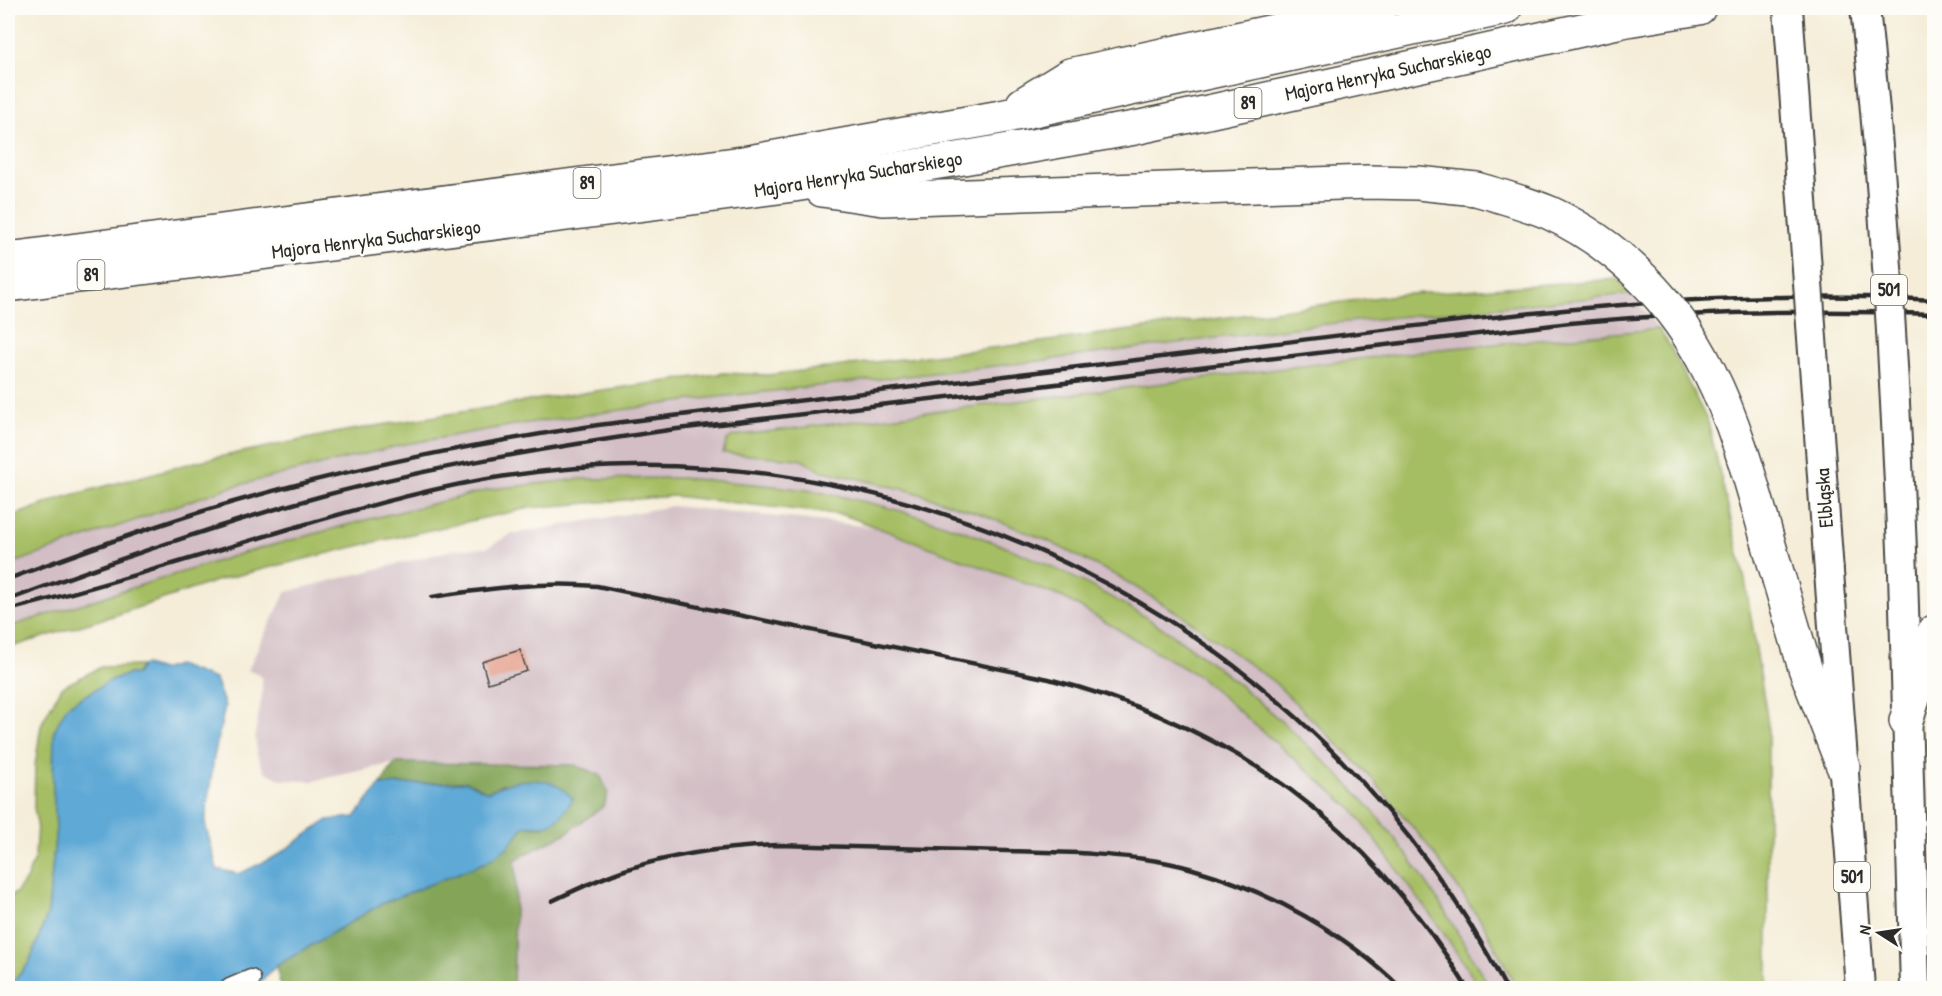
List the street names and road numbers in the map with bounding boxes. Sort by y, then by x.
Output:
street label: Majora Henryka Sucharskiego [1282,36,1494,107]
road number: 89 [1234,88,1262,118]
street label: Majora Henryka Sucharskiego [752,144,964,203]
road number: 89 [574,168,600,198]
street label: Majora Henryka Sucharskiego [270,212,482,265]
road number: 89 [78,260,104,290]
road number: 501 [1871,275,1907,305]
street label: Elbląska [1808,467,1839,529]
road number: 501 [1834,862,1870,892]

